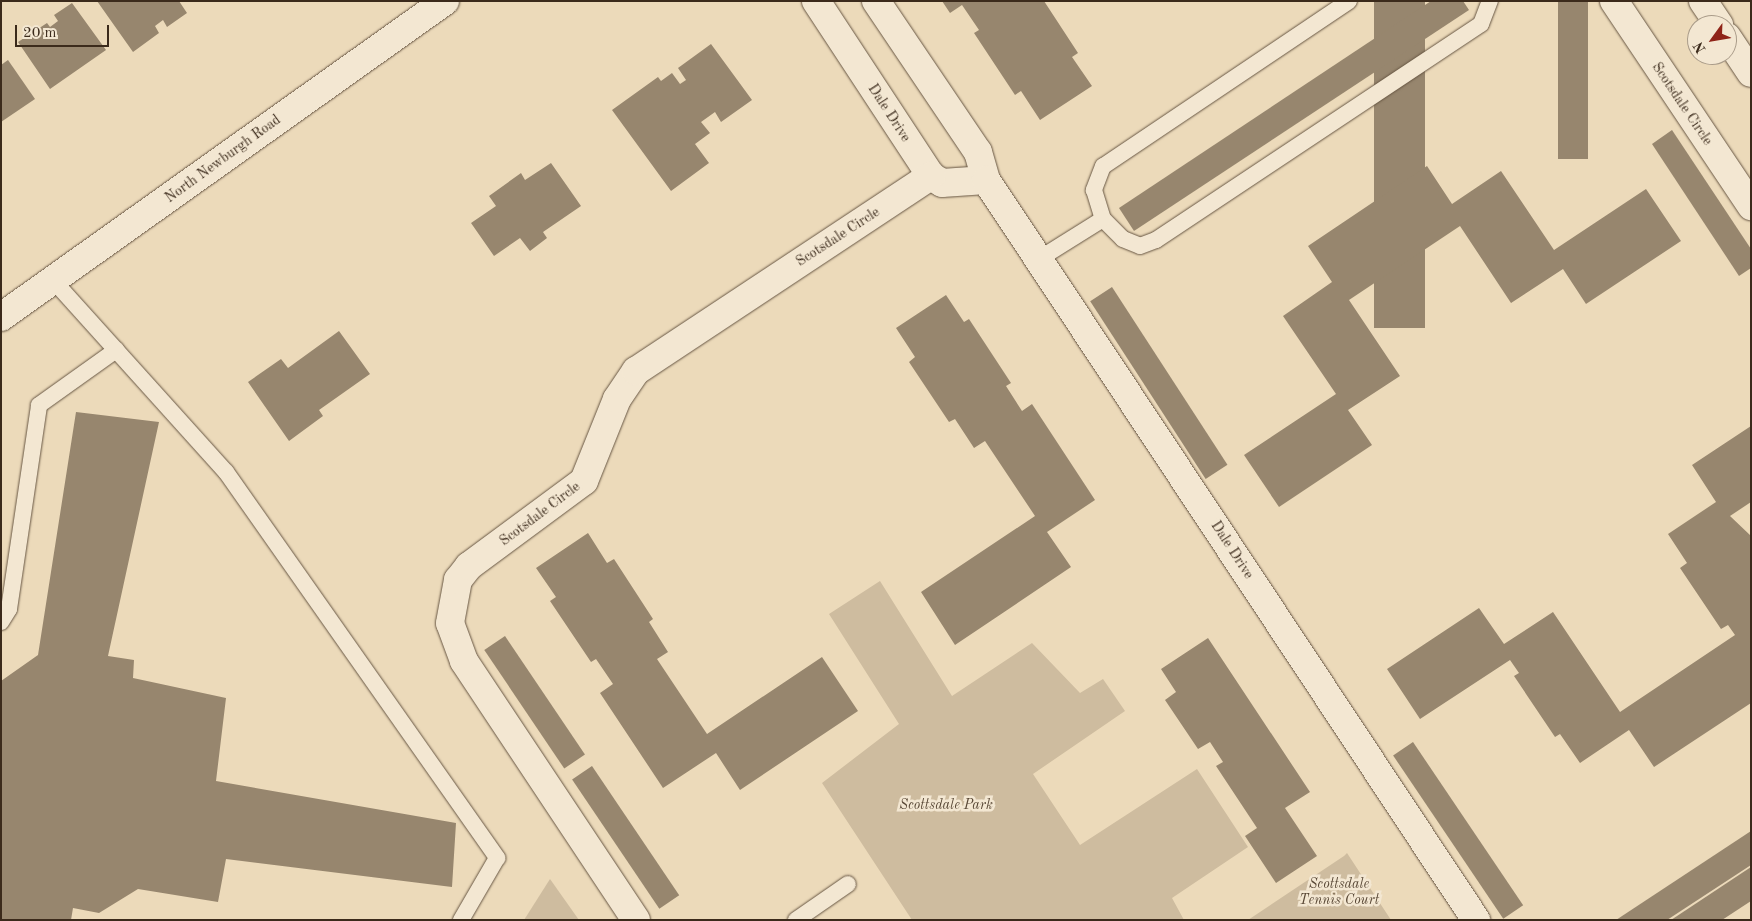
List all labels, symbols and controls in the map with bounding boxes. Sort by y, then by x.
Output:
scale bar [18,15,111,47]
north arrow [1687,15,1737,65]
text: 20 m [23,26,57,41]
text: N [1691,39,1709,56]
street label: Scotsdale Circle [1648,59,1716,149]
street label: Dale Drive [864,81,914,145]
street label: North Newburgh Road [162,111,284,207]
street label: Scotsdale Circle [793,204,883,270]
street label: Scotsdale Circle [496,478,584,550]
street label: Dale Drive [1207,518,1257,582]
park label: Scottsdale Park [899,797,993,813]
park label: Scottsdale Tennis Court [1299,876,1379,909]

